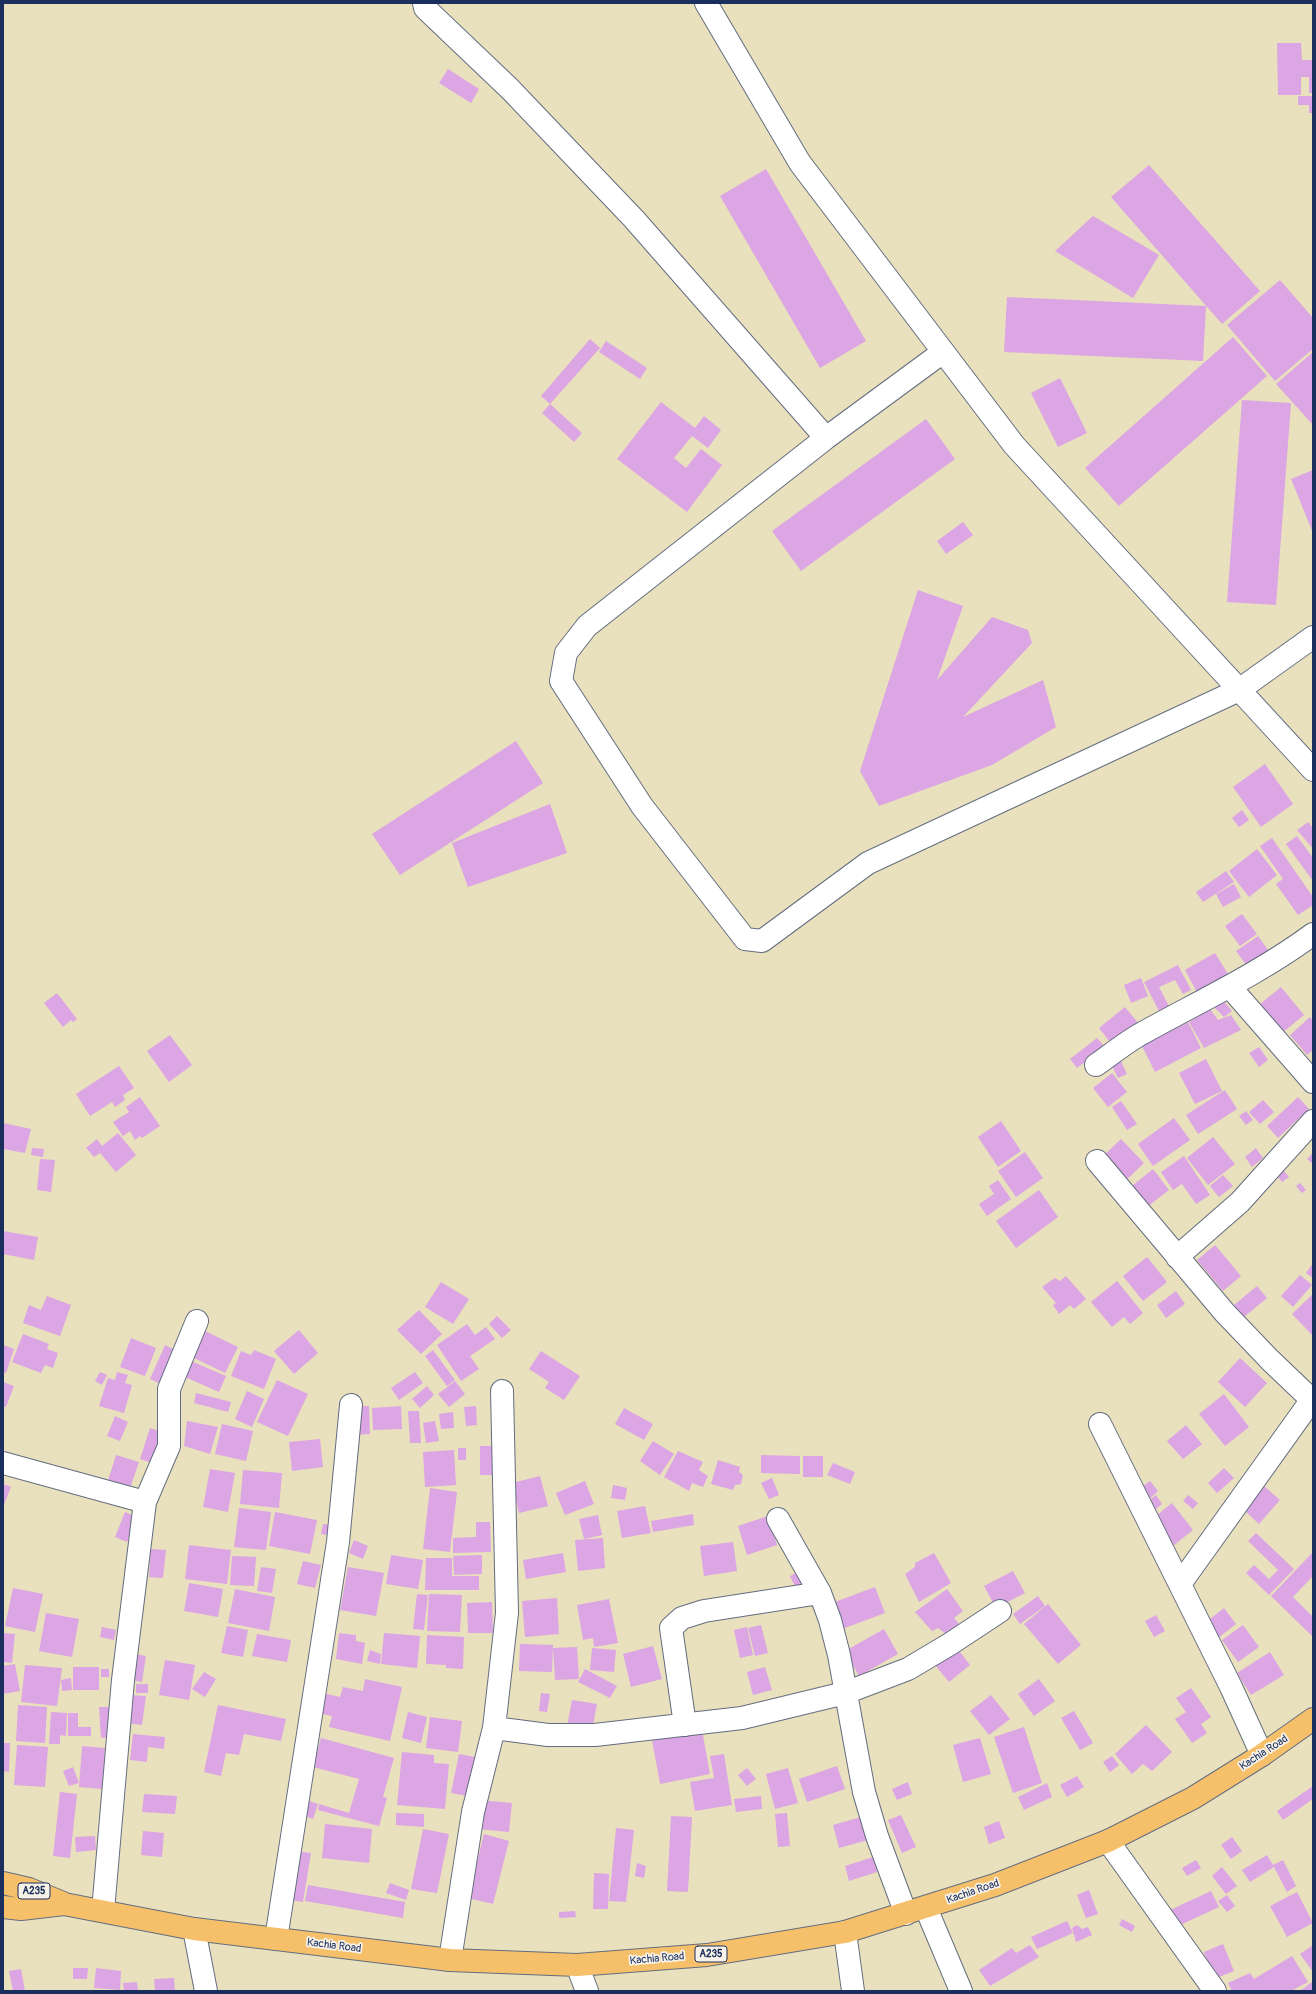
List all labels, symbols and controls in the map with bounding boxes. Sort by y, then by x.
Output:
street label: Kachia Road [1237,1733,1291,1773]
street label: Kachia Road [945,1877,1001,1907]
road number: A235 [18,1883,50,1899]
street label: Kachia Road [306,1936,362,1956]
road number: A235 [695,1946,727,1962]
street label: Kachia Road [629,1950,685,1968]

